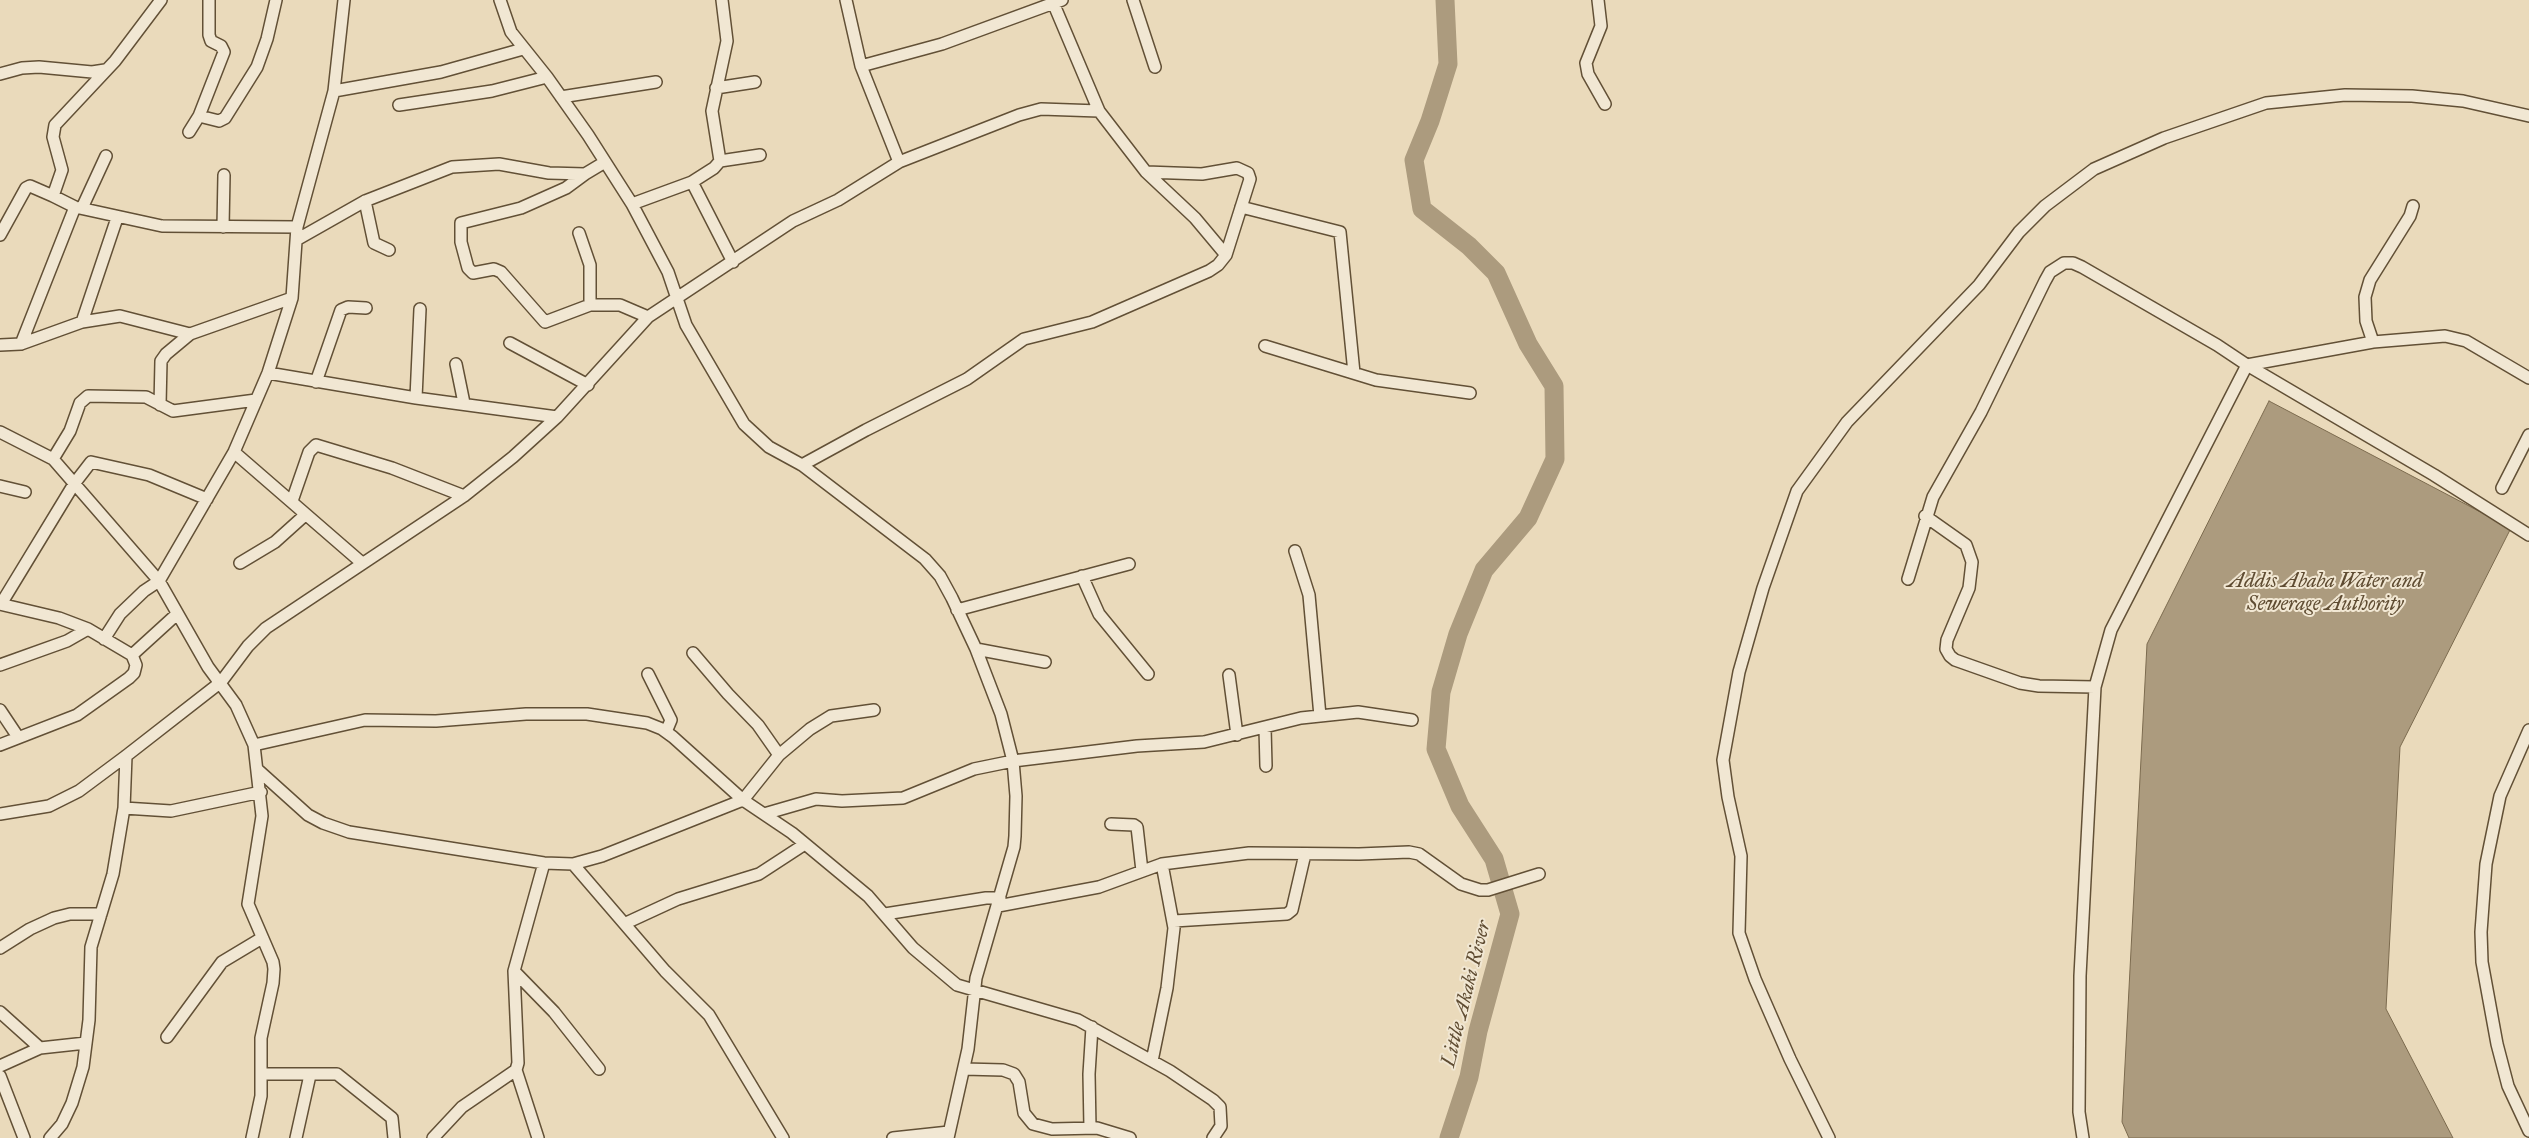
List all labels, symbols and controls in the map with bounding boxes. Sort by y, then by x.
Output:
water label: Addis Ababa Water and Sewerage Authority [2227,570,2423,617]
water label: Little Akaki River [1437,918,1497,1070]

